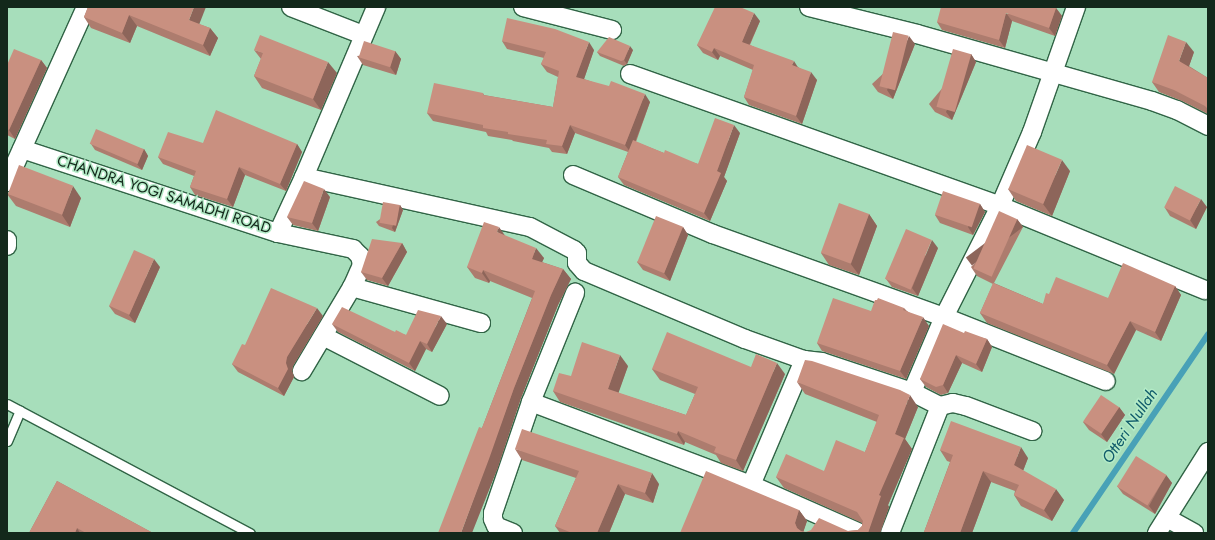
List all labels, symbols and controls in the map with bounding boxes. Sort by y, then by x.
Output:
street label: CHANDRA YOGI SAMADHI ROAD [55,152,273,238]
water label: Otteri Nullah [1098,385,1162,467]

